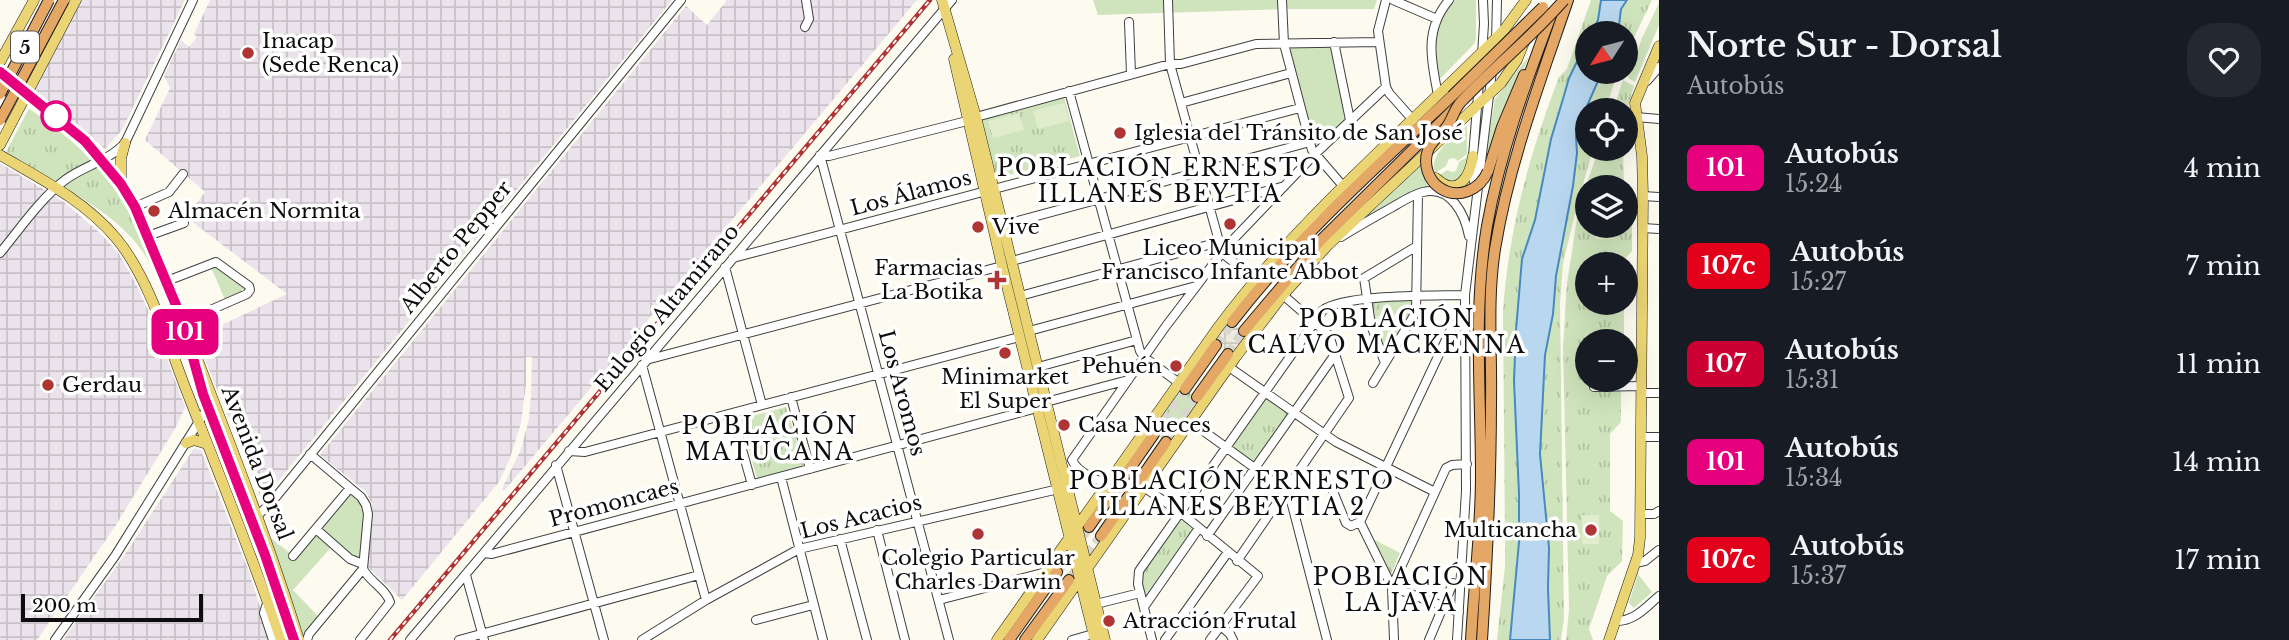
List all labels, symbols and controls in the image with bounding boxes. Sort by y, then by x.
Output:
north arrow [1575,21,1638,84]
map controls [1575,21,1638,392]
button: heart [2187,23,2261,97]
text: Norte Sur - Dorsal [1687,25,2002,66]
place label: Inacap (Sede Renca) [262,28,399,78]
road number: 5 [11,32,39,62]
marker: Inacap (Sede Renca) [240,45,256,61]
text: Autobús [1687,72,1785,100]
button: locate [1575,98,1638,161]
unlabelled marker [41,101,71,131]
place label: Iglesia del Tránsito de San José [1134,120,1463,146]
marker: Iglesia del Tránsito de San José [1112,125,1128,141]
text: Autobús [1785,138,1899,170]
text: 4 min [2184,152,2261,184]
district label: POBLACIÓN ERNESTO ILLANES BEYTIA [997,153,1323,208]
text: 101 [1706,153,1745,182]
street label: Los Álamos [848,164,974,222]
text: 15:24 [1785,170,1843,198]
button: layers [1575,175,1638,238]
street label: Alberto Pepper [394,176,517,319]
place label: Almacén Normita [167,198,361,224]
marker: Almacén Normita [146,203,162,219]
place label: Vive [991,214,1040,240]
marker: Liceo Municipal Francisco Infante Abbot [1222,216,1238,232]
street label: Eulogio Altamirano [589,219,745,397]
marker: Vive [970,219,986,235]
place label: Liceo Municipal Francisco Infante Abbot [1101,235,1359,285]
text: Autobús [1791,236,1904,268]
text: 7 min [2186,250,2261,282]
text: 107c [1701,251,1756,280]
button: + [1575,252,1638,315]
place label: Farmacias La Botika [874,255,983,305]
text: 15:27 [1791,268,1846,296]
marker: Farmacias La Botika [989,272,1005,288]
district label: POBLACIÓN CALVO MACKENNA [1248,304,1526,359]
line badge: 101 [145,309,225,355]
text: 101 [165,317,205,346]
street label: Los Aromos [873,327,931,459]
button: − [1575,329,1638,392]
text: Autobús [1785,334,1899,366]
marker: Minimarket El Super [997,345,1013,361]
text: 11 min [2176,348,2261,380]
text: 107 [1705,349,1746,378]
place label: Pehuén [1081,353,1162,379]
marker: Pehuén [1168,358,1184,374]
place label: Minimarket El Super [941,364,1069,414]
text: 15:31 [1785,366,1839,394]
place label: Gerdau [62,372,142,398]
marker: Gerdau [40,377,56,393]
street label: Avenida Dorsal [215,381,298,544]
district label: POBLACIÓN MATUCANA [682,411,858,466]
place label: Casa Nueces [1078,412,1211,438]
marker: Casa Nueces [1056,417,1072,433]
text: Autobús [1785,432,1899,464]
text: 14 min [2172,446,2261,478]
text: 101 [1706,447,1745,476]
text: 15:34 [1785,464,1843,492]
district label: POBLACIÓN ERNESTO ILLANES BEYTIA 2 [1069,466,1395,521]
street label: Promoncaes [546,473,682,533]
street label: Los Acacios [798,489,924,545]
place label: Multicancha [1444,517,1577,543]
marker: Multicancha [1583,522,1599,538]
marker: Colegio Particular Charles Darwin [970,526,986,542]
text: Autobús [1791,530,1904,562]
text: 17 min [2174,544,2261,576]
place label: Colegio Particular Charles Darwin [881,545,1075,595]
text: 107c [1701,545,1756,574]
district label: POBLACIÓN LA JAVA [1313,562,1489,617]
text: 15:37 [1791,562,1846,590]
scale bar [21,591,203,623]
text: 200 m [32,594,97,617]
place label: Atracción Frutal [1122,608,1297,634]
marker: Atracción Frutal [1101,613,1117,629]

